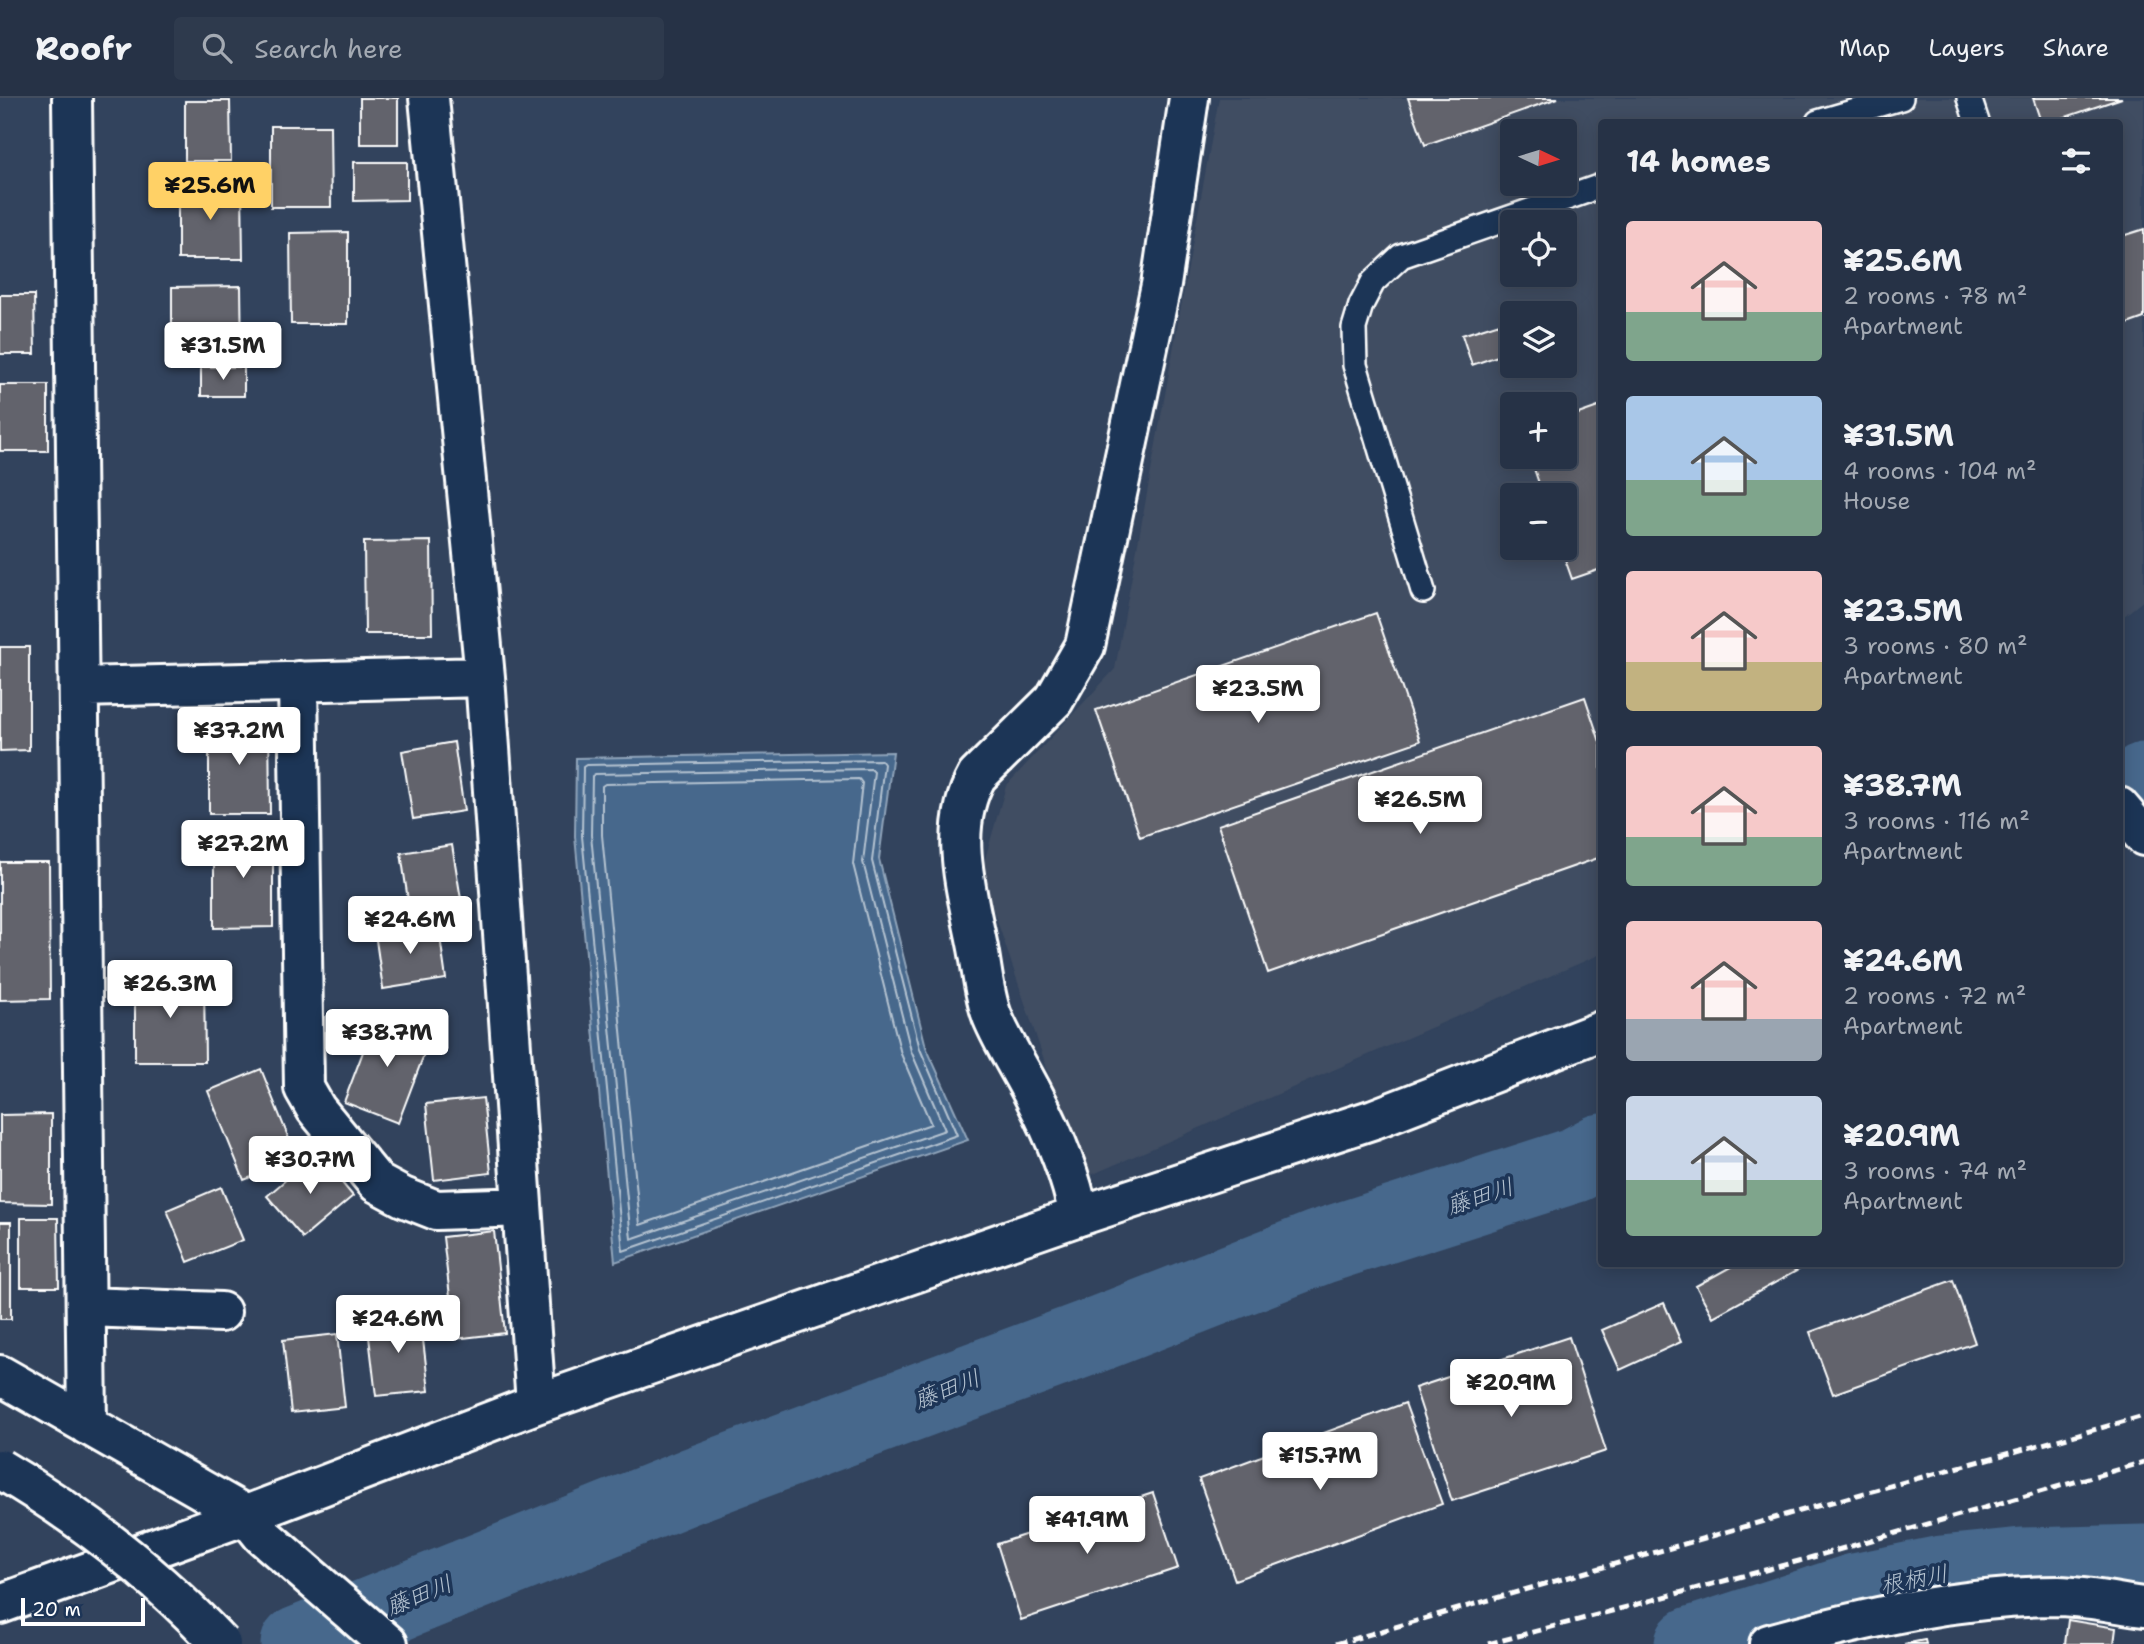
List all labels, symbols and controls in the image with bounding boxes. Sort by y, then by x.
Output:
search box [174,17,664,80]
text: Roofr [35,26,132,71]
icon: search [198,29,236,67]
text: Search here [254,31,403,66]
text: Map [1839,32,1890,64]
text: Layers [1928,32,2005,64]
text: Share [2043,32,2109,64]
north arrow [1500,119,1577,196]
map controls [1500,119,1577,560]
text: 14 homes [1626,141,1771,182]
icon: filters [2057,142,2095,180]
pin: ¥25.6M [153,162,267,222]
text: ¥25.6M [164,170,256,200]
button: locate [1500,210,1577,287]
text: ¥25.6M [1843,240,1962,281]
icon: home [1682,249,1766,333]
text: 2 rooms · 78 m² [1843,281,2027,311]
button: layers [1500,301,1577,378]
text: Apartment [1843,311,1963,341]
pin: ¥31.5M [166,322,280,382]
text: ¥31.5M [180,330,266,360]
button: + [1500,392,1577,469]
text: ¥31.5M [1843,415,1954,456]
icon: home [1682,424,1766,508]
text: 4 rooms · 104 m² [1843,456,2036,486]
button: − [1500,483,1577,560]
text: House [1843,486,1911,516]
text: ¥23.5M [1843,590,1963,631]
icon: home [1682,599,1766,683]
text: 3 rooms · 80 m² [1843,631,2028,661]
text: Apartment [1843,661,1963,691]
pin: ¥23.5M [1201,666,1315,725]
text: ¥23.5M [1212,673,1304,703]
pin: ¥37.2M [182,708,296,767]
text: ¥37.2M [193,715,285,745]
text: ¥38.7M [1843,765,1962,806]
icon: home [1682,774,1766,858]
pin: ¥26.5M [1363,776,1477,836]
text: ¥26.5M [1374,784,1466,814]
text: 3 rooms · 116 m² [1843,806,2030,836]
pin: ¥27.2M [186,820,300,880]
text: ¥27.2M [197,828,289,858]
text: Apartment [1843,836,1963,866]
pin: ¥24.6M [353,896,467,956]
text: ¥24.6M [364,904,456,934]
text: ¥24.6M [1843,940,1963,981]
icon: home [1682,949,1766,1033]
pin: ¥26.3M [113,960,227,1020]
text: ¥26.3M [123,968,217,998]
text: 2 rooms · 72 m² [1843,981,2026,1011]
pin: ¥38.7M [330,1010,444,1069]
text: Apartment [1843,1011,1963,1041]
text: ¥38.7M [341,1017,433,1047]
text: ¥20.9M [1843,1115,1960,1156]
icon: home [1682,1124,1766,1208]
pin: ¥30.7M [253,1136,367,1196]
text: ¥30.7M [265,1144,355,1174]
text: 3 rooms · 74 m² [1843,1156,2027,1186]
water label: 藤田川 [1443,1171,1517,1221]
text: Apartment [1843,1186,1963,1216]
pin: ¥24.6M [341,1296,455,1355]
text: ¥24.6M [352,1303,444,1333]
pin: ¥20.9M [1454,1360,1568,1419]
water label: 藤田川 [909,1363,985,1415]
text: ¥20.9M [1466,1367,1556,1397]
pin: ¥15.7M [1263,1432,1377,1492]
text: ¥15.7M [1278,1440,1362,1470]
pin: ¥41.9M [1030,1496,1144,1556]
text: ¥41.9M [1045,1504,1129,1534]
water label: 根柄川 [1877,1558,1951,1600]
water label: 藤田川 [381,1568,457,1622]
scale bar [21,1595,145,1627]
text: 20 m [32,1597,81,1622]

